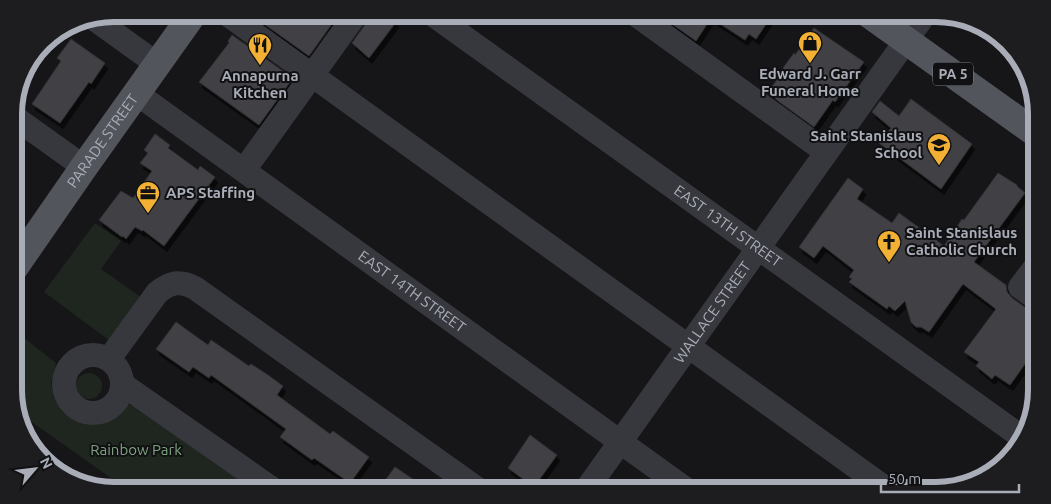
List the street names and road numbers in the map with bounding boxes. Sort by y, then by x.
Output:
road number: PA 5 [933,62,973,86]
street label: PARADE STREET [63,90,142,191]
street label: EAST 13TH STREET [671,182,786,270]
street label: EAST 14TH STREET [355,247,470,336]
street label: WALLACE STREET [670,258,754,366]

